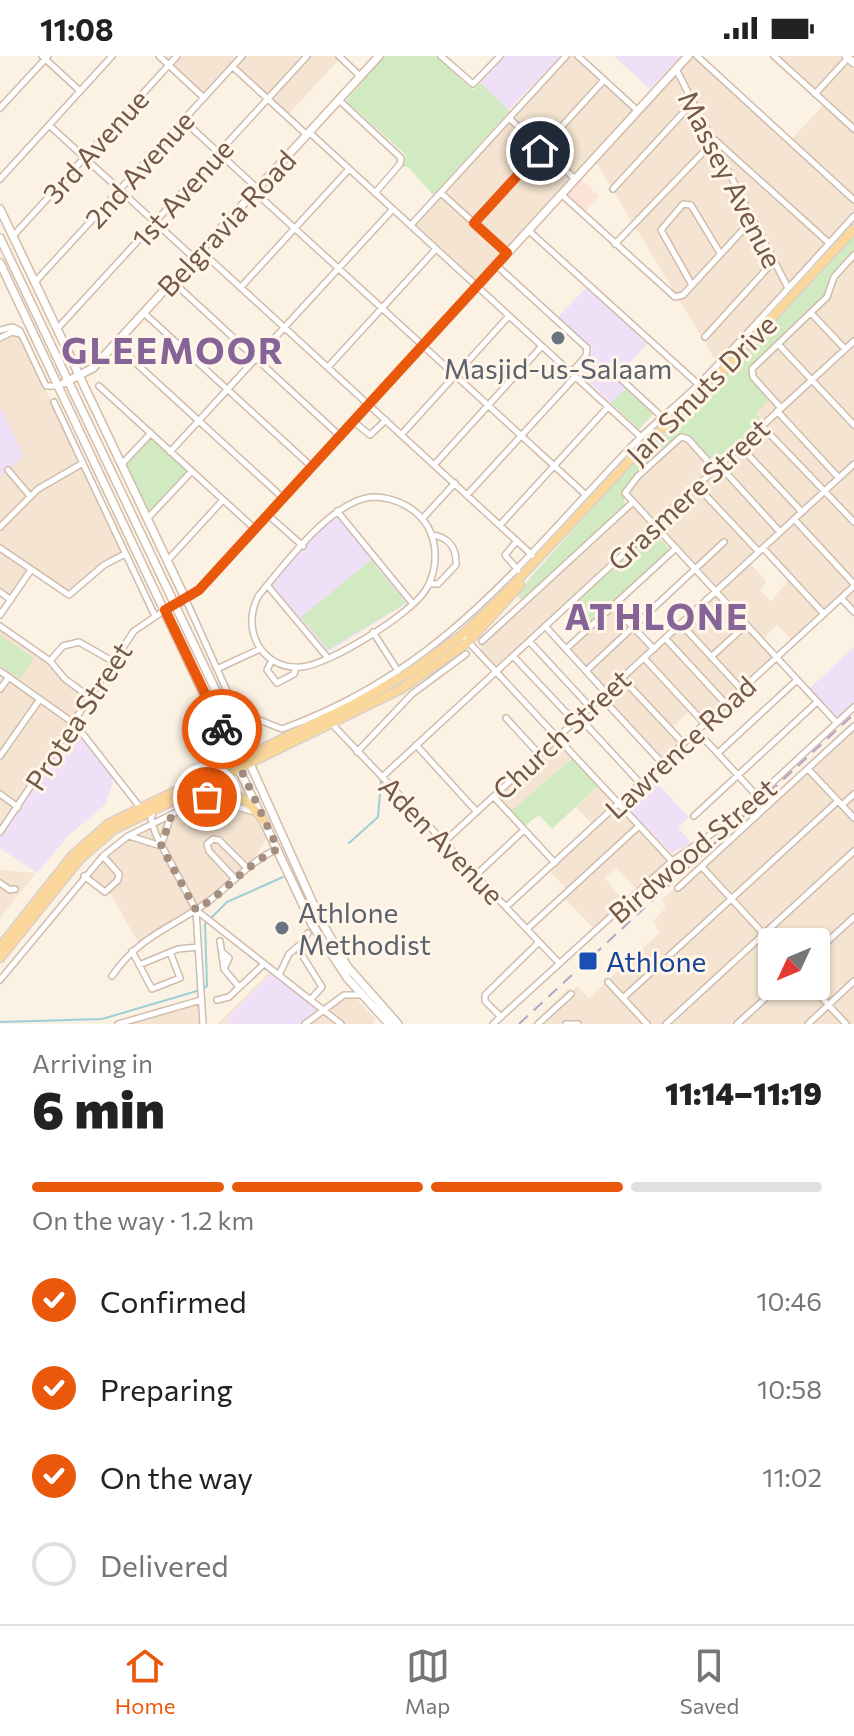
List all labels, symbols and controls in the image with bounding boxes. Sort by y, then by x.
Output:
text: 11:08 [40,10,114,47]
street label: 3rd Avenue [35,82,155,210]
street label: Massey Avenue [672,85,790,273]
street label: 2nd Avenue [77,103,201,235]
pin [506,117,574,185]
icon: home [518,129,562,173]
street label: 1st Avenue [124,132,240,254]
street label: Belgravia Road [150,143,302,303]
street label: Jan Smuts Drive [619,307,783,471]
district label: GLEEMOOR [61,327,285,371]
marker: Masjid-us-Salaam [549,329,567,347]
place label: Masjid-us-Salaam [444,351,672,385]
street label: Grasmere Street [600,411,776,577]
district label: ATHLONE [564,593,750,637]
street label: Protea Street [17,635,139,797]
street label: Church Street [485,662,637,806]
street label: Lawrence Road [598,669,762,825]
courier [182,689,262,769]
icon: bike [200,707,244,751]
pin [173,763,241,831]
street label: Aden Avenue [373,769,511,911]
street label: Birdwood Street [601,770,783,930]
icon: bag [185,775,229,819]
place label: Athlone Methodist [298,895,431,961]
marker: Athlone Methodist [273,919,291,937]
north arrow [758,928,830,1000]
map controls [758,928,830,1000]
place label: Athlone [606,944,706,978]
marker: Athlone [577,950,599,972]
text: Arriving in [32,1047,153,1078]
text: 11:14–11:19 [665,1074,822,1111]
text: 6 min [32,1076,165,1140]
text: On the way · 1.2 km [32,1204,254,1235]
icon: check [32,1278,76,1322]
text: Confirmed [100,1282,247,1319]
text: 10:46 [756,1285,822,1316]
icon: check [32,1366,76,1410]
text: Preparing [100,1370,233,1407]
text: 10:58 [757,1373,822,1404]
icon: check [32,1454,76,1498]
text: On the way [100,1458,253,1495]
text: 11:02 [762,1461,822,1492]
text: Delivered [100,1546,229,1583]
tab: Home [115,1644,175,1719]
tab: Map [405,1644,450,1719]
tab: Saved [680,1644,739,1719]

